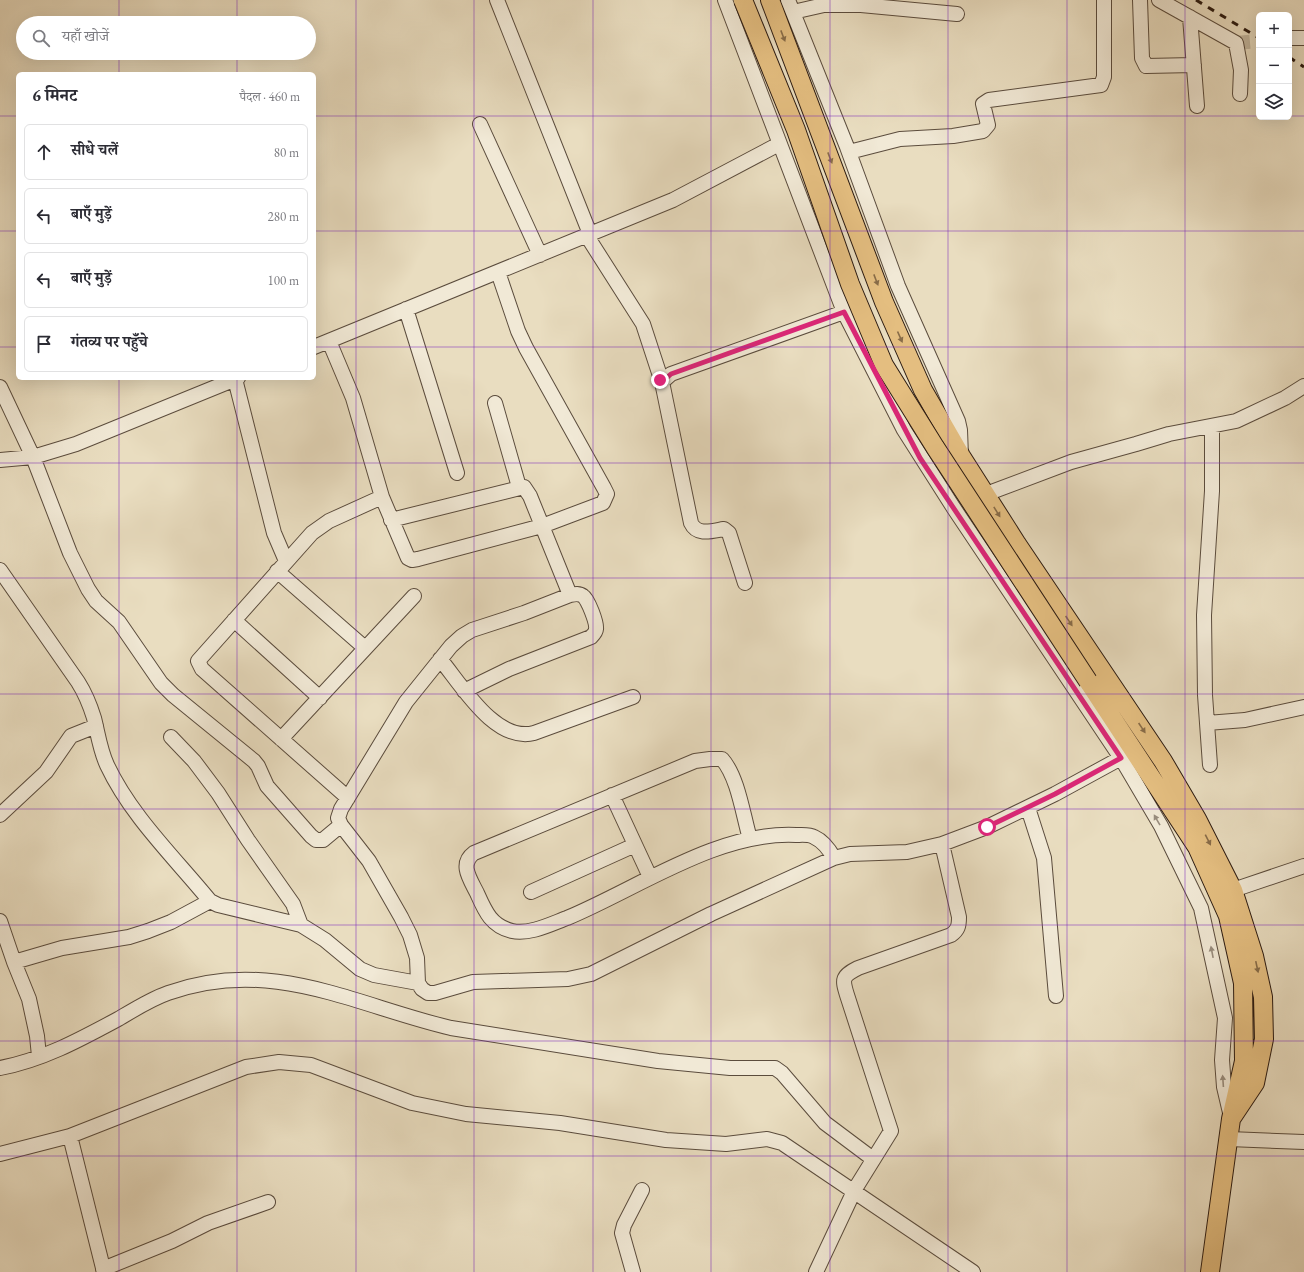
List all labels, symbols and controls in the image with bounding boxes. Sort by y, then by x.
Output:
map controls [1256,12,1292,120]
button: + [1256,12,1292,48]
search box [16,16,316,60]
text: यहाँ खोजें [62,26,109,45]
icon: search [30,27,52,49]
one-way arrow [781,31,787,43]
button: − [1256,48,1292,84]
text: 6 मिनट [32,84,77,106]
button: layers [1256,84,1292,120]
text: पैदल · 460 m [240,88,300,105]
text: सीधे चलें [71,140,118,159]
icon: ahead [33,141,55,163]
text: 80 m [274,144,299,161]
one-way arrow [827,152,833,164]
text: बाएँ मुड़ें [71,204,112,223]
icon: left [33,205,55,227]
text: 280 m [268,208,299,225]
text: बाएँ मुड़ें [71,268,112,287]
icon: left [33,269,55,291]
text: 100 m [268,272,299,289]
one-way arrow [873,274,879,286]
text: गंतव्य पर पहुँचे [71,332,148,351]
one-way arrow [897,332,903,343]
icon: arrive [33,333,55,355]
route end [651,371,669,389]
one-way arrow [994,506,1001,518]
one-way arrow [1065,615,1073,626]
one-way arrow [1138,723,1146,734]
one-way arrow [1154,814,1161,826]
route start [978,818,996,836]
one-way arrow [1204,834,1211,846]
one-way arrow [1208,946,1214,959]
one-way arrow [1254,961,1260,974]
one-way arrow [1220,1075,1227,1087]

